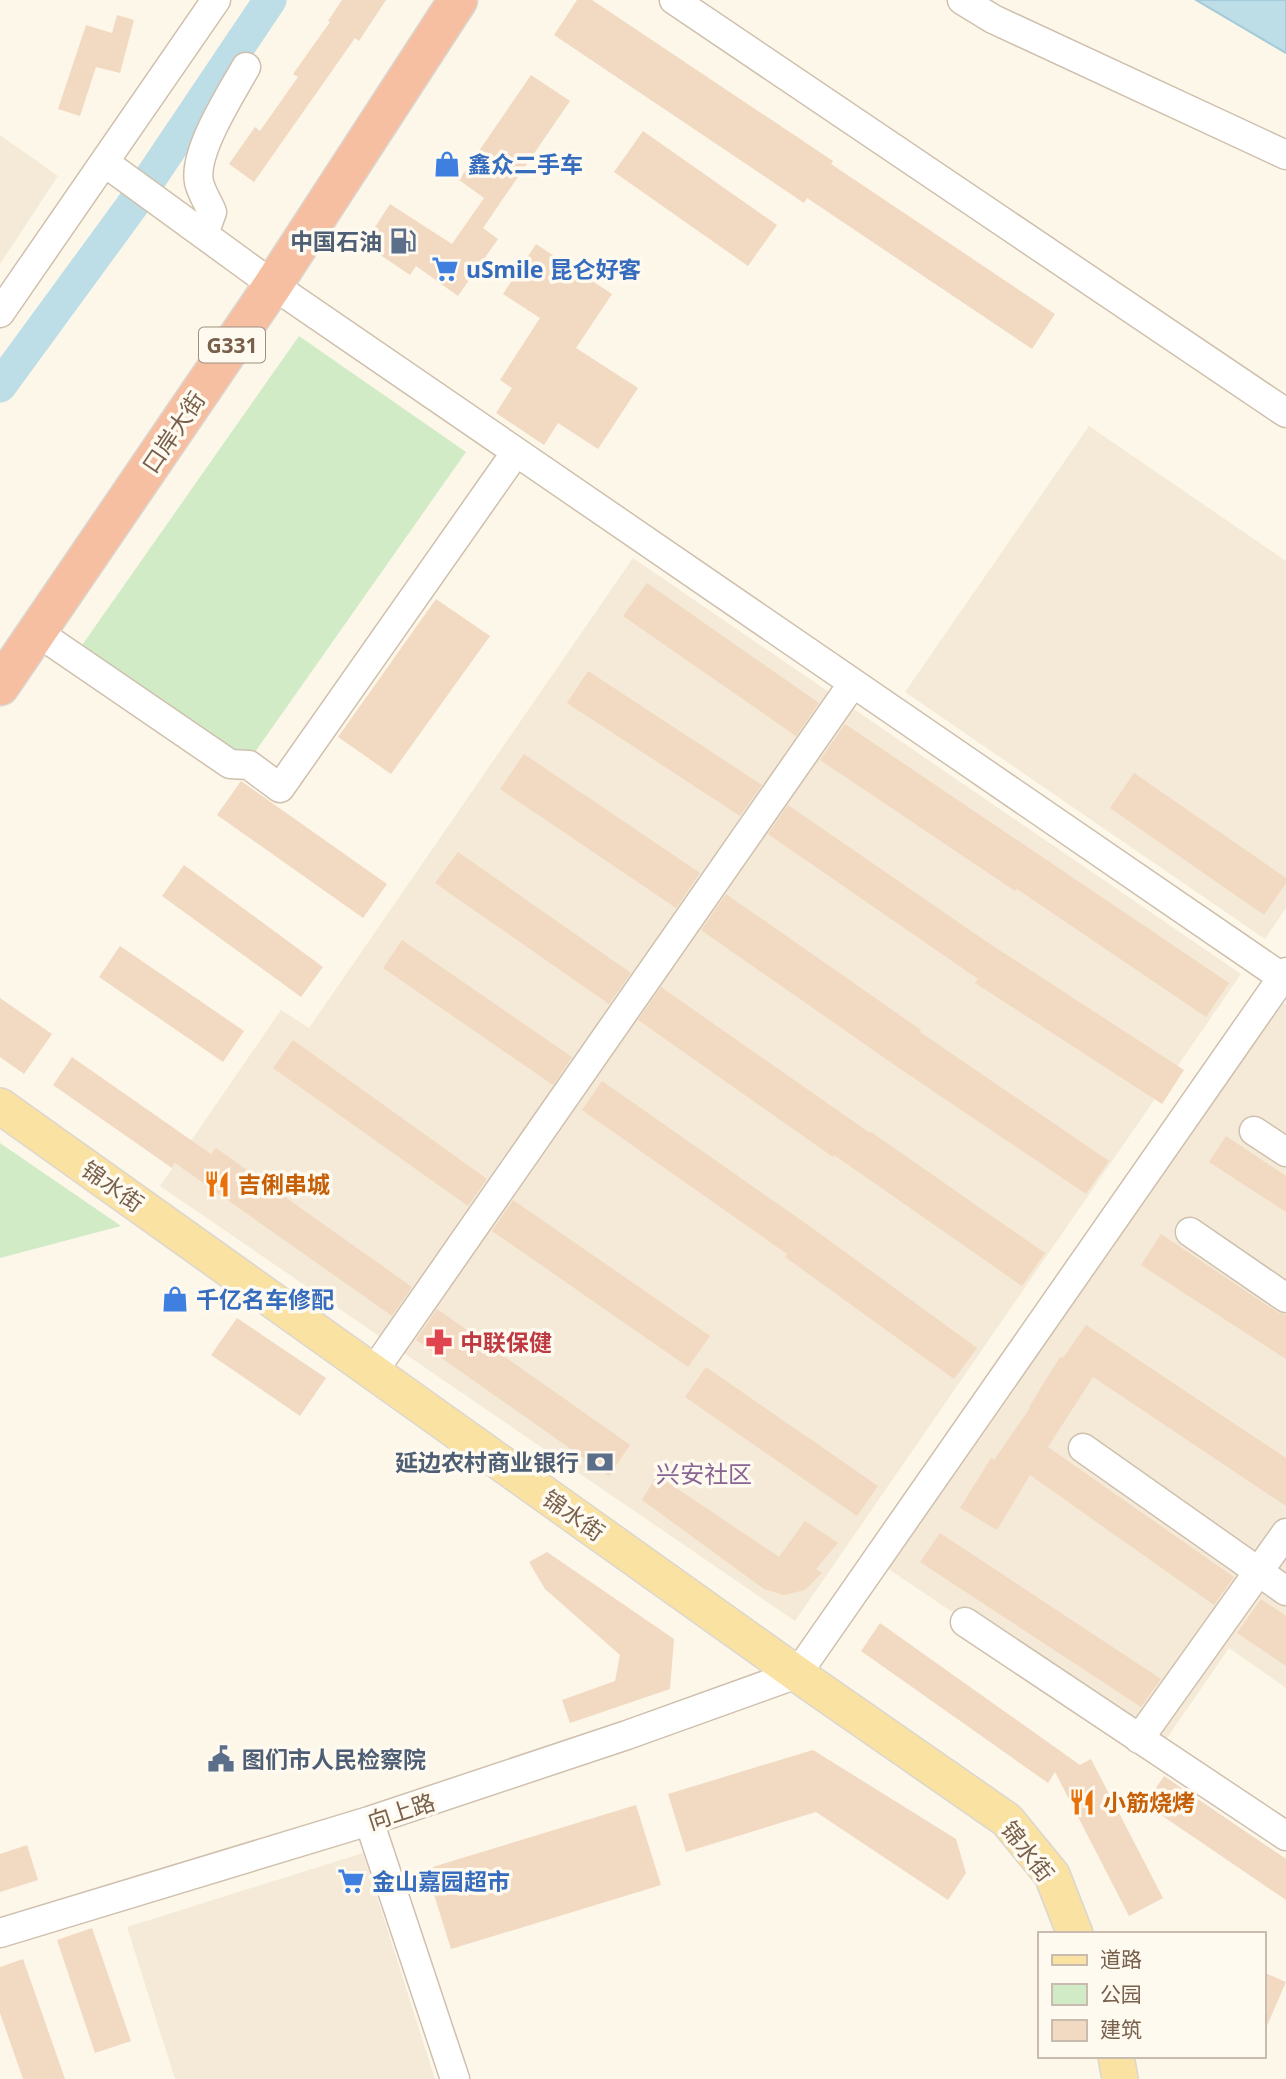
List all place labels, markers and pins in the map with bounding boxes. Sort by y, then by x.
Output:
place label: 鑫众二手车 [468,148,583,180]
shop icon: 鑫众二手车 [432,149,462,179]
place label: 中国石油 [290,225,382,257]
fuel station icon: 中国石油 [388,226,418,256]
place label: uSmile 昆仑好客 [466,253,642,285]
supermarket icon: uSmile 昆仑好客 [430,254,460,284]
place label: 吉俐串城 [238,1168,330,1200]
restaurant icon: 吉俐串城 [202,1169,232,1199]
place label: 千亿名车修配 [196,1283,334,1315]
shop icon: 千亿名车修配 [160,1284,190,1314]
place label: 中联保健 [460,1326,552,1358]
pharmacy icon: 中联保健 [424,1327,454,1357]
place label: 延边农村商业银行 [395,1446,579,1478]
bank icon: 延边农村商业银行 [585,1447,615,1477]
place label: 图们市人民检察院 [242,1743,426,1775]
public building icon: 图们市人民检察院 [206,1744,236,1774]
place label: 小筋烧烤 [1103,1786,1195,1818]
restaurant icon: 小筋烧烤 [1067,1787,1097,1817]
place label: 金山嘉园超市 [372,1865,510,1897]
supermarket icon: 金山嘉园超市 [336,1866,366,1896]

